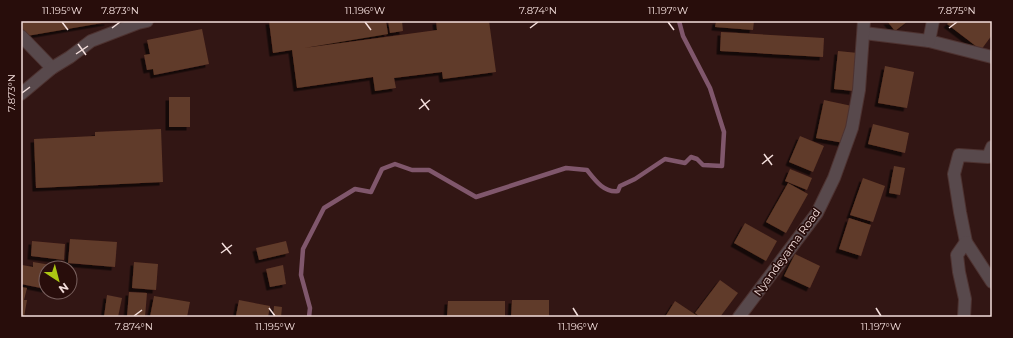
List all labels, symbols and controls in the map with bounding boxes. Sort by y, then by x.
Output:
text: 11.195°W [42,4,82,17]
text: 7.873°N [101,4,139,17]
text: 11.196°W [345,4,385,17]
text: 7.874°N [519,4,557,17]
text: 11.197°W [648,4,688,17]
text: 7.875°N [938,4,976,17]
text: 7.873°N [5,74,18,112]
street label: Nyandeyama Road [751,206,823,298]
north arrow [38,260,78,300]
text: N [56,280,72,296]
text: 7.874°N [115,320,153,333]
text: 11.195°W [255,320,295,333]
text: 11.196°W [558,320,598,333]
text: 11.197°W [861,320,901,333]

